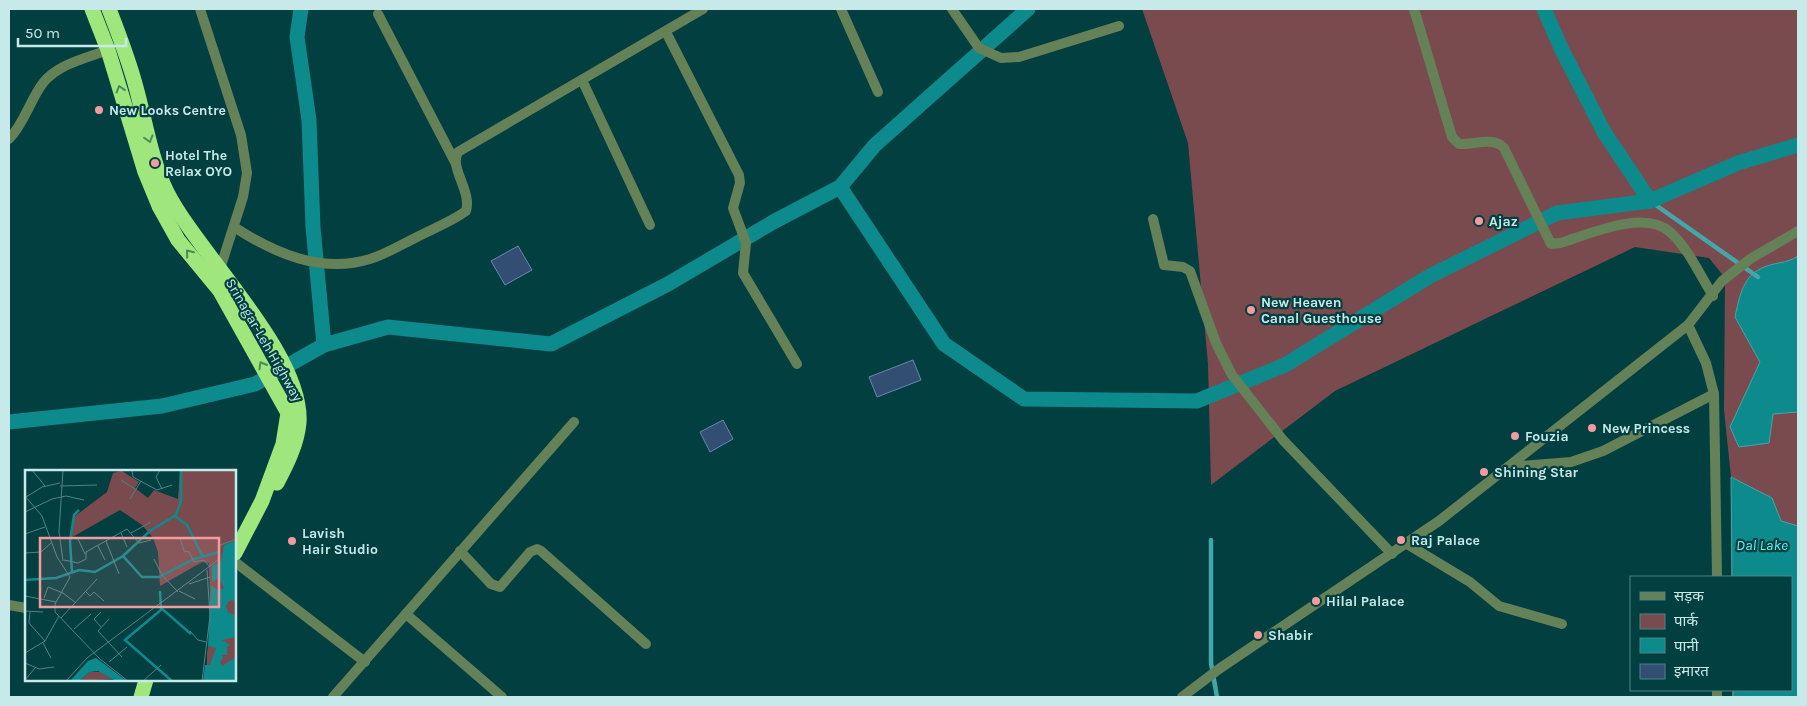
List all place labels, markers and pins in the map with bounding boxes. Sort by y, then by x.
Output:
place label: New Looks Centre [109,102,226,119]
marker: New Looks Centre [93,104,105,116]
place label: Hotel The Relax OYO [165,147,232,180]
marker: Hotel The Relax OYO [149,157,161,169]
place label: Ajaz [1489,213,1518,230]
marker: Ajaz [1473,215,1485,227]
place label: New Heaven Canal Guesthouse [1261,294,1382,327]
marker: New Heaven Canal Guesthouse [1245,304,1257,316]
place label: New Princess [1602,420,1690,437]
marker: New Princess [1586,422,1598,434]
place label: Fouzia [1525,428,1569,445]
marker: Fouzia [1509,430,1521,442]
place label: Shining Star [1494,464,1579,481]
marker: Shining Star [1478,466,1490,478]
place label: Lavish Hair Studio [302,525,378,558]
place label: Raj Palace [1411,532,1480,549]
marker: Raj Palace [1395,534,1407,546]
marker: Lavish Hair Studio [286,535,298,547]
place label: Hilal Palace [1326,593,1404,610]
marker: Hilal Palace [1310,595,1322,607]
place label: Shabir [1268,627,1313,644]
marker: Shabir [1252,629,1264,641]

